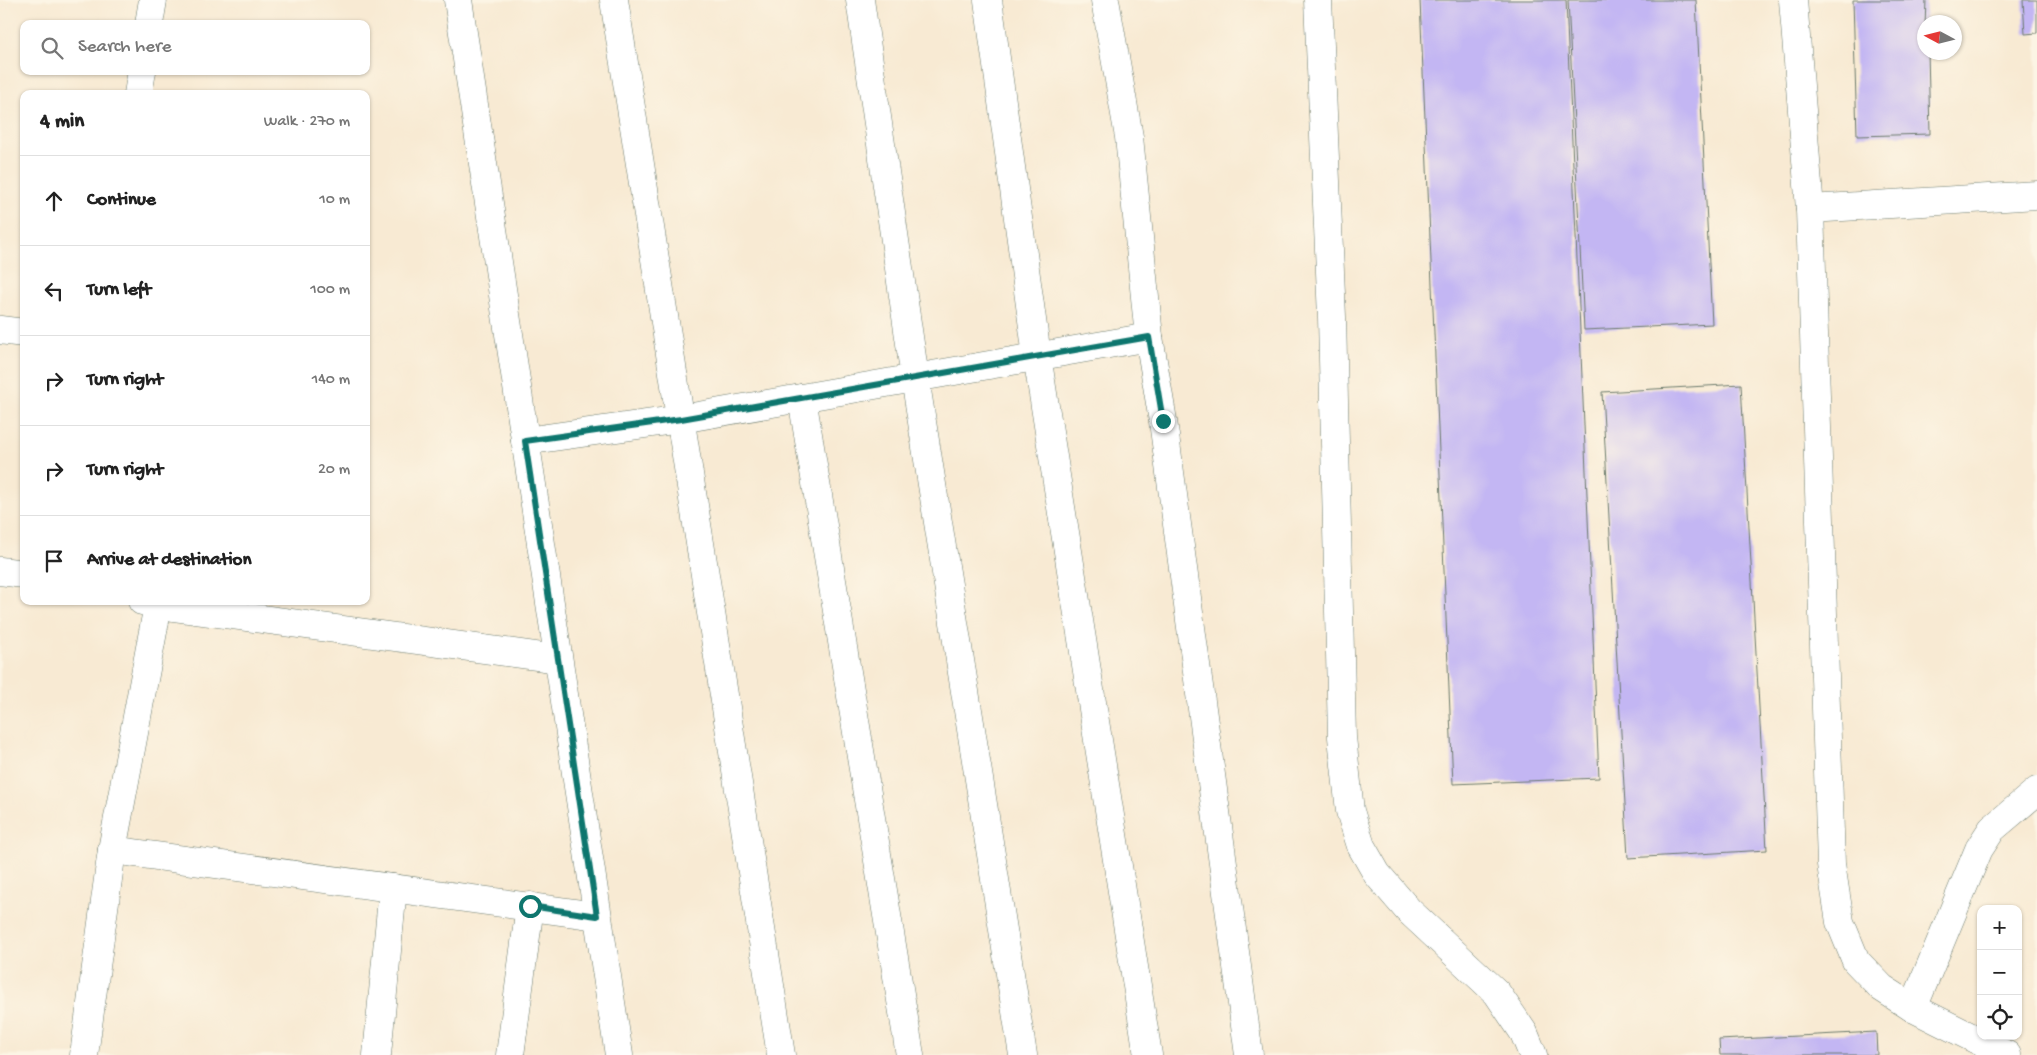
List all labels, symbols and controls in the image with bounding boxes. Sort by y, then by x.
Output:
north arrow [1917,15,1962,60]
search box [20,20,370,75]
icon: search [38,34,66,62]
text: Search here [78,36,172,59]
text: 4 min [40,110,84,135]
text: Walk · 270 m [264,113,350,132]
icon: ahead [40,187,68,215]
text: Continue [87,189,156,212]
text: 10 m [319,191,350,210]
icon: left [40,277,68,305]
text: Turn left [87,279,151,302]
text: 100 m [310,281,350,300]
icon: right [40,367,68,395]
text: Turn right [87,369,163,392]
text: 140 m [312,371,350,390]
route end [1152,410,1175,433]
icon: right [40,457,68,485]
text: Turn right [87,459,163,482]
text: 20 m [318,461,350,480]
icon: arrive [40,547,68,575]
text: Arrive at destination [87,549,251,572]
route start [519,895,542,918]
map controls [1977,905,2022,1040]
button: + [1977,905,2022,950]
button: − [1977,950,2022,995]
button: locate [1977,995,2022,1040]

